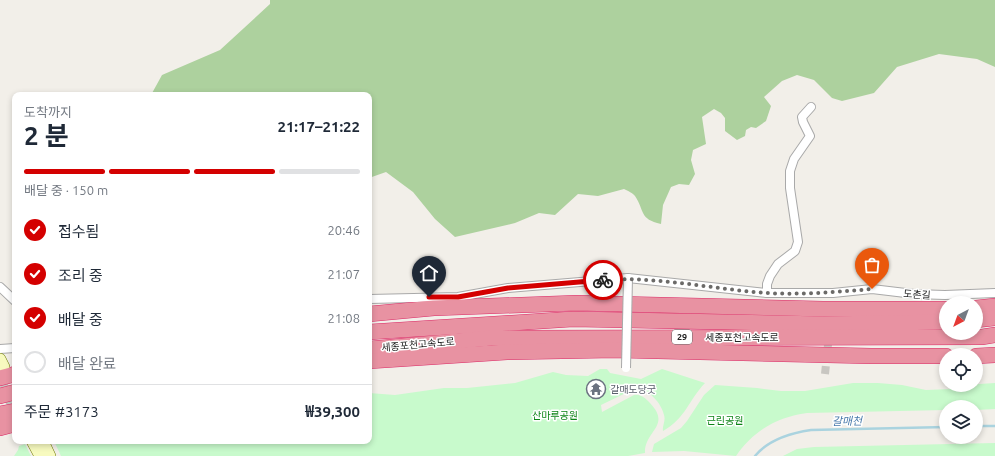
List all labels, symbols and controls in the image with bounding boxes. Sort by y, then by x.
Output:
text: 도착까지 [24,105,72,119]
text: 21:17–21:22 [277,118,360,135]
text: 2 분 [24,121,69,150]
text: 배달 중 · 150 m [24,183,108,197]
icon: check [24,219,46,241]
text: 접수됨 [58,223,99,240]
text: 20:46 [327,223,360,237]
pin [855,248,889,289]
icon: bag [861,254,883,276]
pin [412,256,446,297]
courier [583,260,623,300]
icon: home [418,262,440,284]
icon: check [24,263,46,285]
text: 조리 중 [58,267,103,284]
text: 21:07 [327,267,360,281]
icon: bike [592,269,614,291]
street label: 도촌길 [903,288,931,301]
north arrow [939,296,983,340]
map controls [939,296,983,444]
icon: check [24,307,46,329]
text: 배달 중 [58,311,103,328]
text: 21:08 [327,311,360,325]
road number: 29 [672,330,692,344]
street label: 세종포천고속도로 [705,332,779,343]
street label: 세종포천고속도로 [381,336,455,353]
button: locate [939,348,983,392]
text: 배달 완료 [58,355,117,372]
temple icon: 갈매도당굿 [585,378,607,400]
place label: 갈매도당굿 [610,384,656,395]
button: layers [939,400,983,444]
text: 주문 #3173 [24,403,99,420]
text: ₩39,300 [305,403,360,420]
park label: 산마루공원 [532,410,578,421]
park label: 근린공원 [707,415,743,426]
water label: 갈매천 [832,415,864,427]

